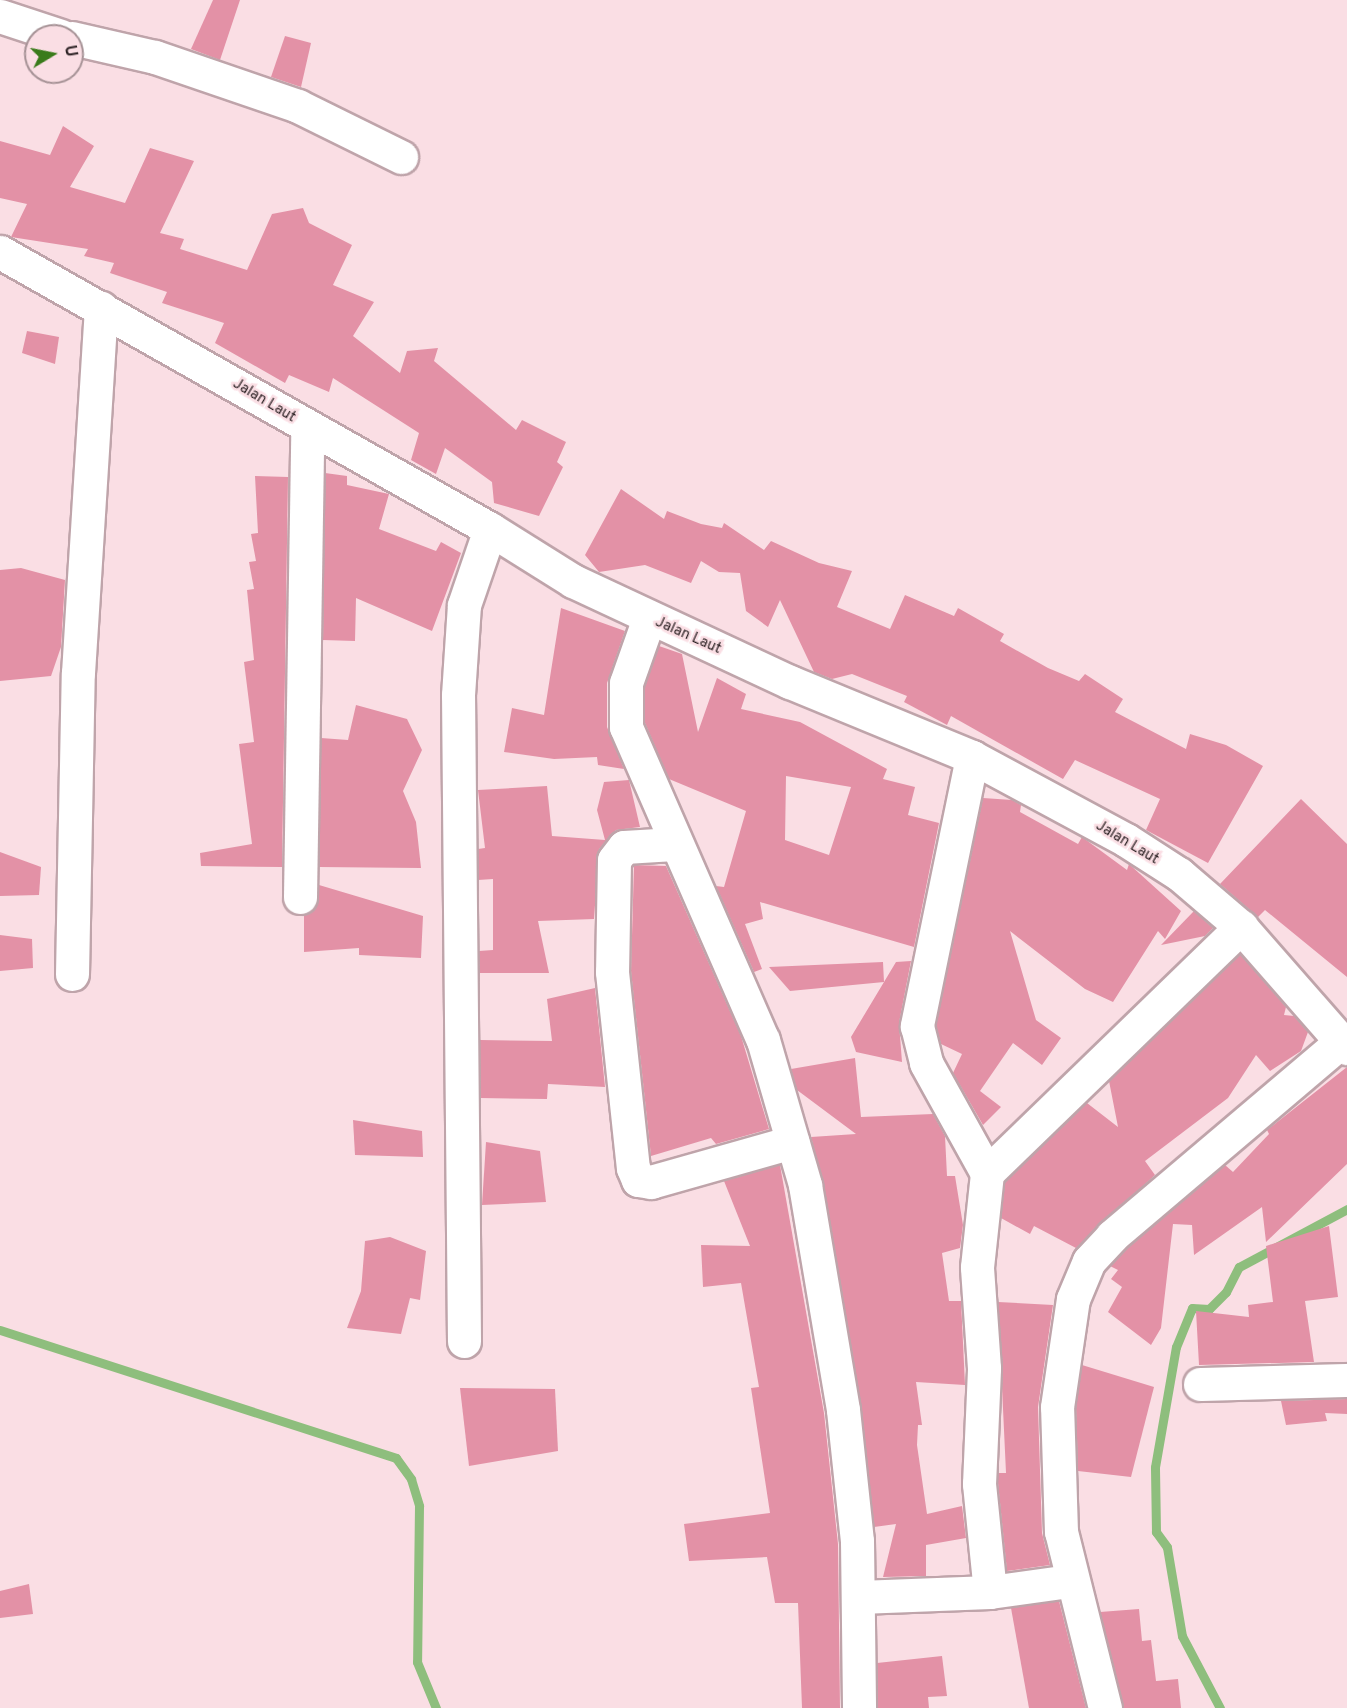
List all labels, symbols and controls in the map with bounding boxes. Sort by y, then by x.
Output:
north arrow [24,24,84,84]
text: U [59,44,81,59]
street label: Jalan Laut [229,375,299,427]
street label: Jalan Laut [652,613,724,659]
street label: Jalan Laut [1092,817,1162,869]

